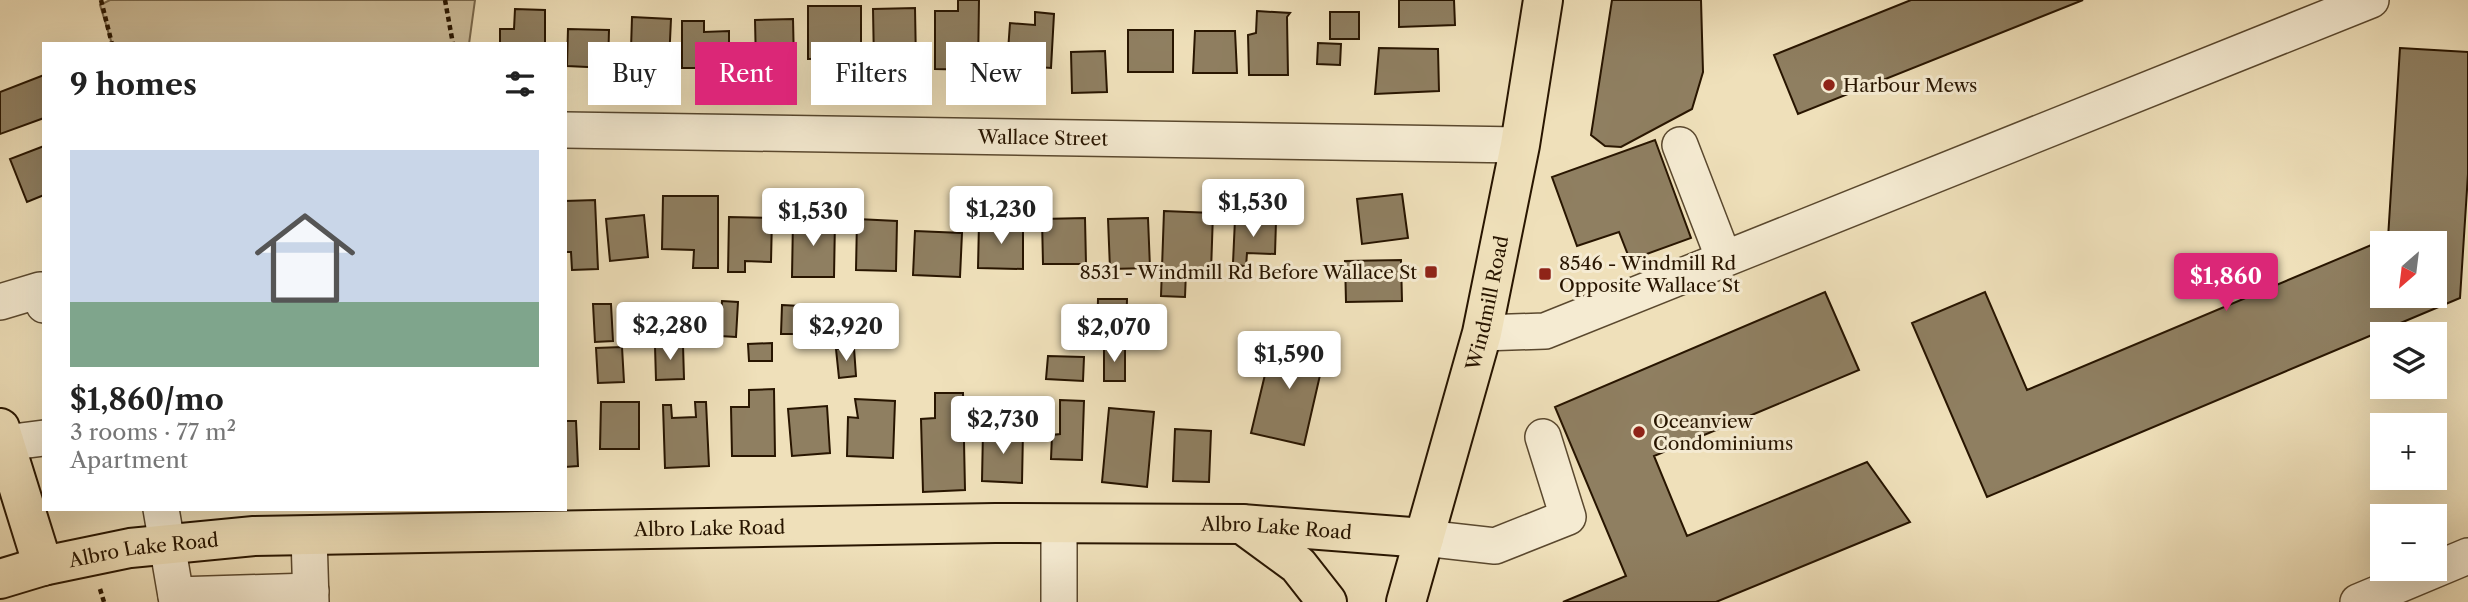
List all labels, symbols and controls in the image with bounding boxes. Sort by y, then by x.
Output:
chip: Buy [588,42,681,105]
chip: Rent [695,42,797,105]
chip: Filters [811,42,932,105]
chip: New [946,42,1046,105]
icon: filters [501,65,539,103]
text: 9 homes [70,66,197,103]
place label: Harbour Mews [1843,74,1977,97]
marker: Harbour Mews [1821,77,1837,93]
street label: Wallace Street [977,125,1108,151]
pin: $1,530 [1196,180,1310,239]
pin: $1,230 [944,187,1058,246]
pin: $1,530 [756,188,870,248]
text: $1,530 [1218,188,1288,216]
icon: home [242,195,368,321]
text: $1,230 [966,195,1036,223]
text: $1,530 [778,197,848,225]
north arrow [2370,231,2446,308]
map controls [2370,231,2447,581]
street label: Windmill Road [1461,233,1513,374]
place label: 8546 - Windmill Rd Opposite Wallace St [1559,252,1740,297]
pin: $1,860 [2169,254,2283,313]
place label: 8531 - Windmill Rd Before Wallace St [1079,261,1417,284]
text: $1,860 [2190,262,2262,290]
marker: 8531 - Windmill Rd Before Wallace St [1423,264,1439,280]
marker: 8546 - Windmill Rd Opposite Wallace St [1537,266,1553,282]
pin: $2,280 [613,302,727,362]
pin: $2,920 [789,304,903,363]
pin: $2,070 [1057,304,1171,364]
text: $2,280 [632,311,708,339]
text: $2,920 [809,312,883,340]
text: $2,070 [1077,313,1151,341]
button: layers [2370,322,2447,399]
pin: $1,590 [1232,332,1346,391]
text: $1,590 [1254,340,1324,368]
text: $1,860/mo [70,381,224,418]
pin: $2,730 [946,396,1060,456]
text: $2,730 [967,405,1039,433]
place label: Oceanview Condominiums [1653,410,1793,455]
button: + [2370,413,2447,490]
text: 3 rooms · 77 m² [70,418,236,446]
marker: Oceanview Condominiums [1631,424,1647,440]
text: Apartment [70,446,188,474]
button: − [2370,504,2447,581]
street label: Albro Lake Road [1200,513,1353,544]
street label: Albro Lake Road [633,516,786,541]
street label: Albro Lake Road [66,528,220,573]

